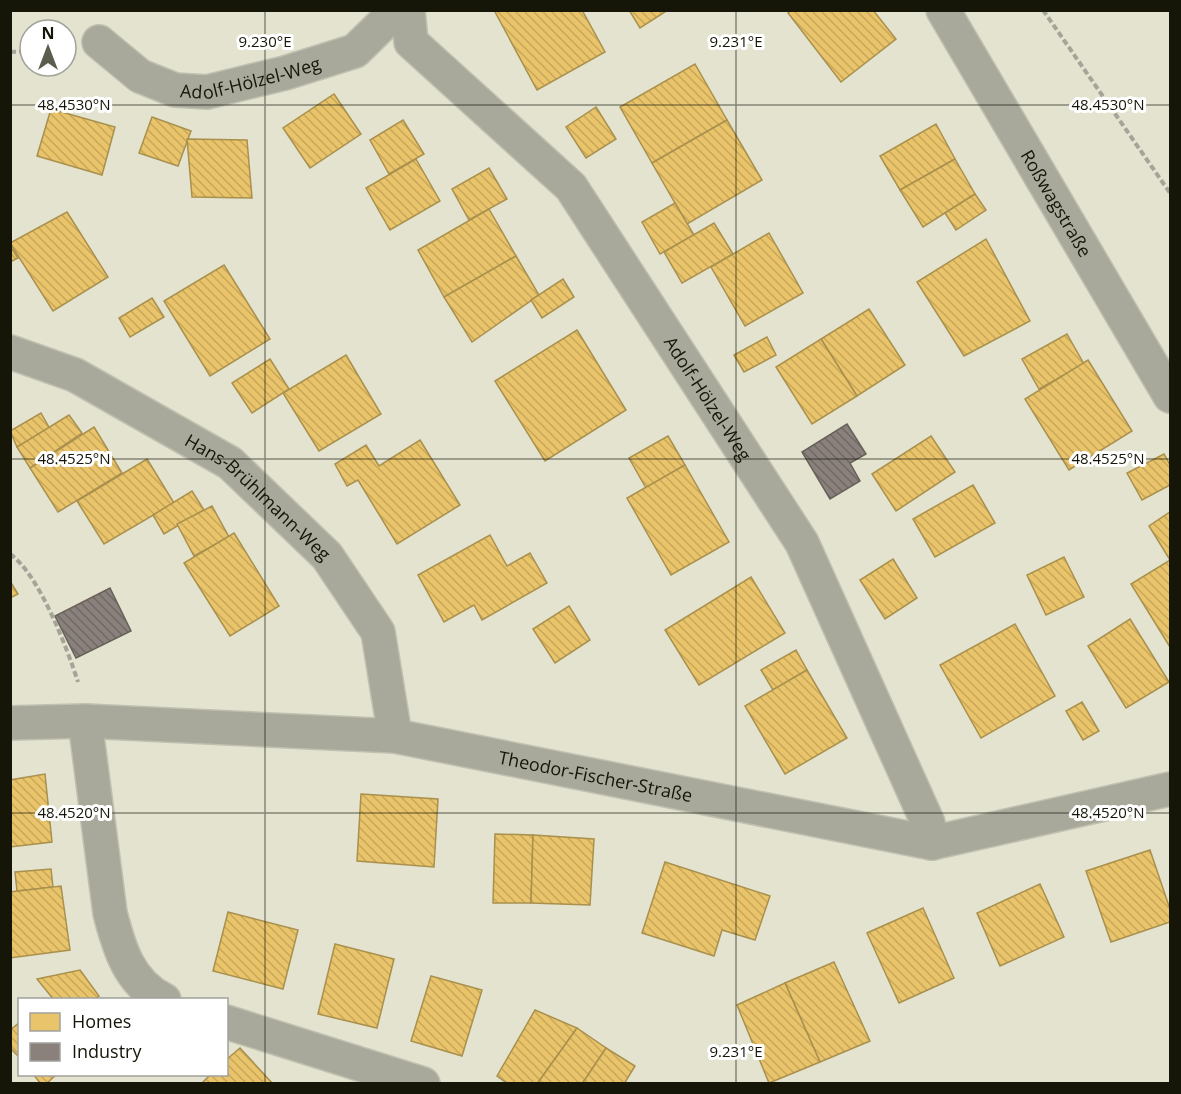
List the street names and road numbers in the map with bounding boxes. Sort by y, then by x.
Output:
street label: Adolf-Hölzel-Weg [179,51,324,105]
street label: Roßwagstraße [1016,145,1097,261]
street label: Adolf-Hölzel-Weg [659,332,757,465]
street label: Hans-Brühlmann-Weg [181,428,336,566]
street label: Theodor-Fischer-Straße [497,745,695,807]

